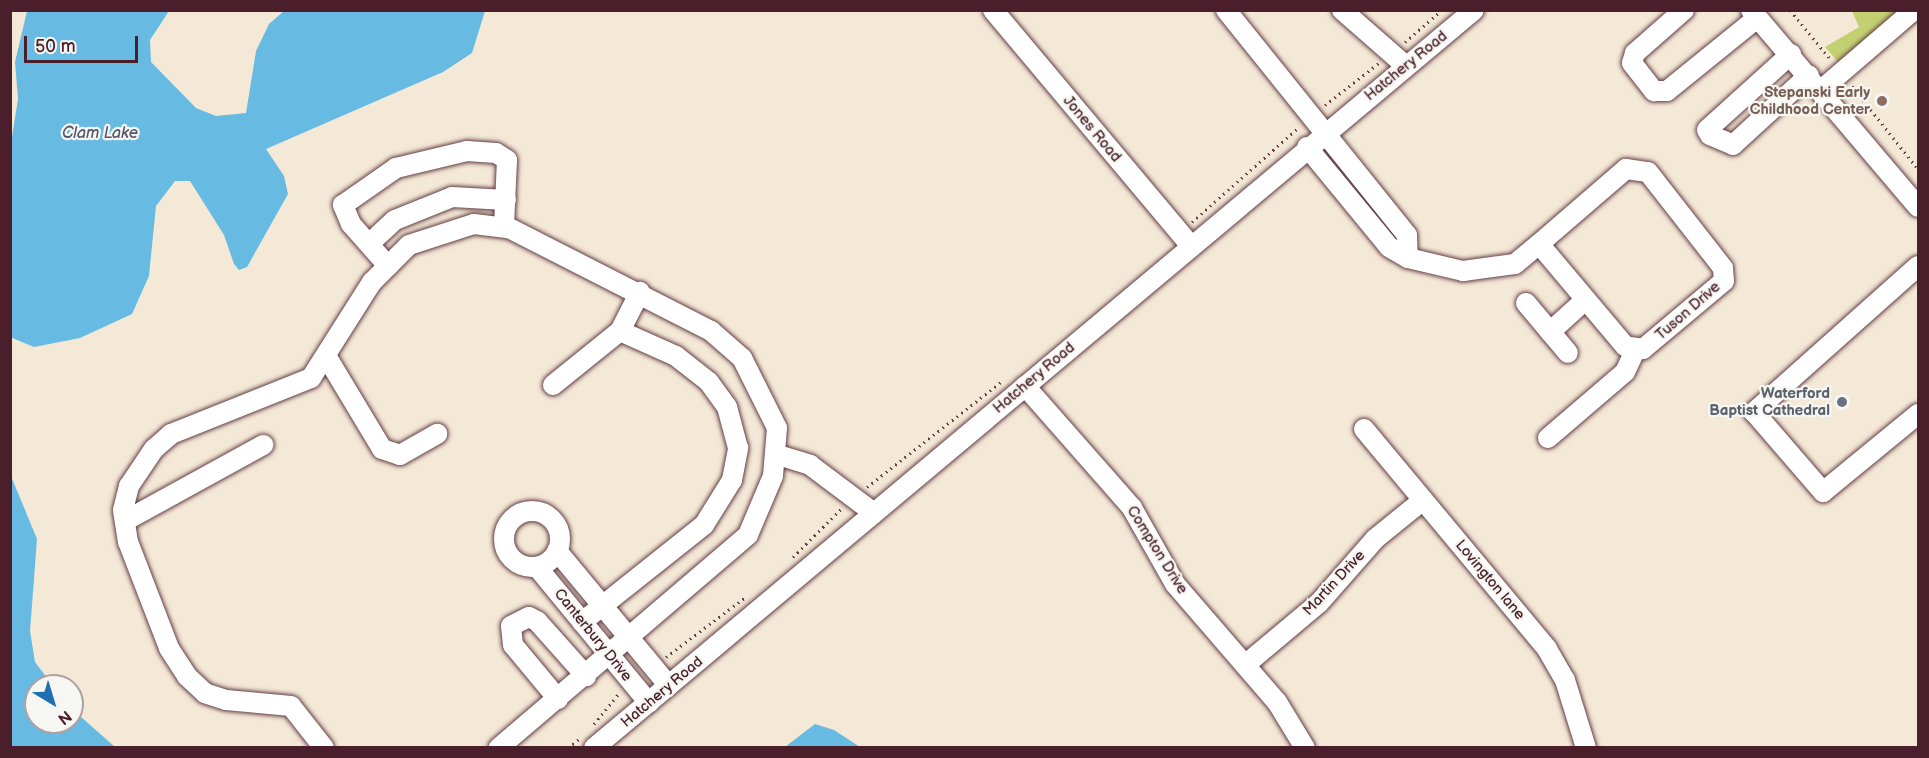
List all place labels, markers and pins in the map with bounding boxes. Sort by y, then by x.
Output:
place label: Stepanski Early Childhood Center [1750,83,1870,118]
marker: Stepanski Early Childhood Center [1875,94,1889,108]
place label: Waterford Baptist Cathedral [1709,384,1830,419]
marker: Waterford Baptist Cathedral [1835,395,1849,409]

